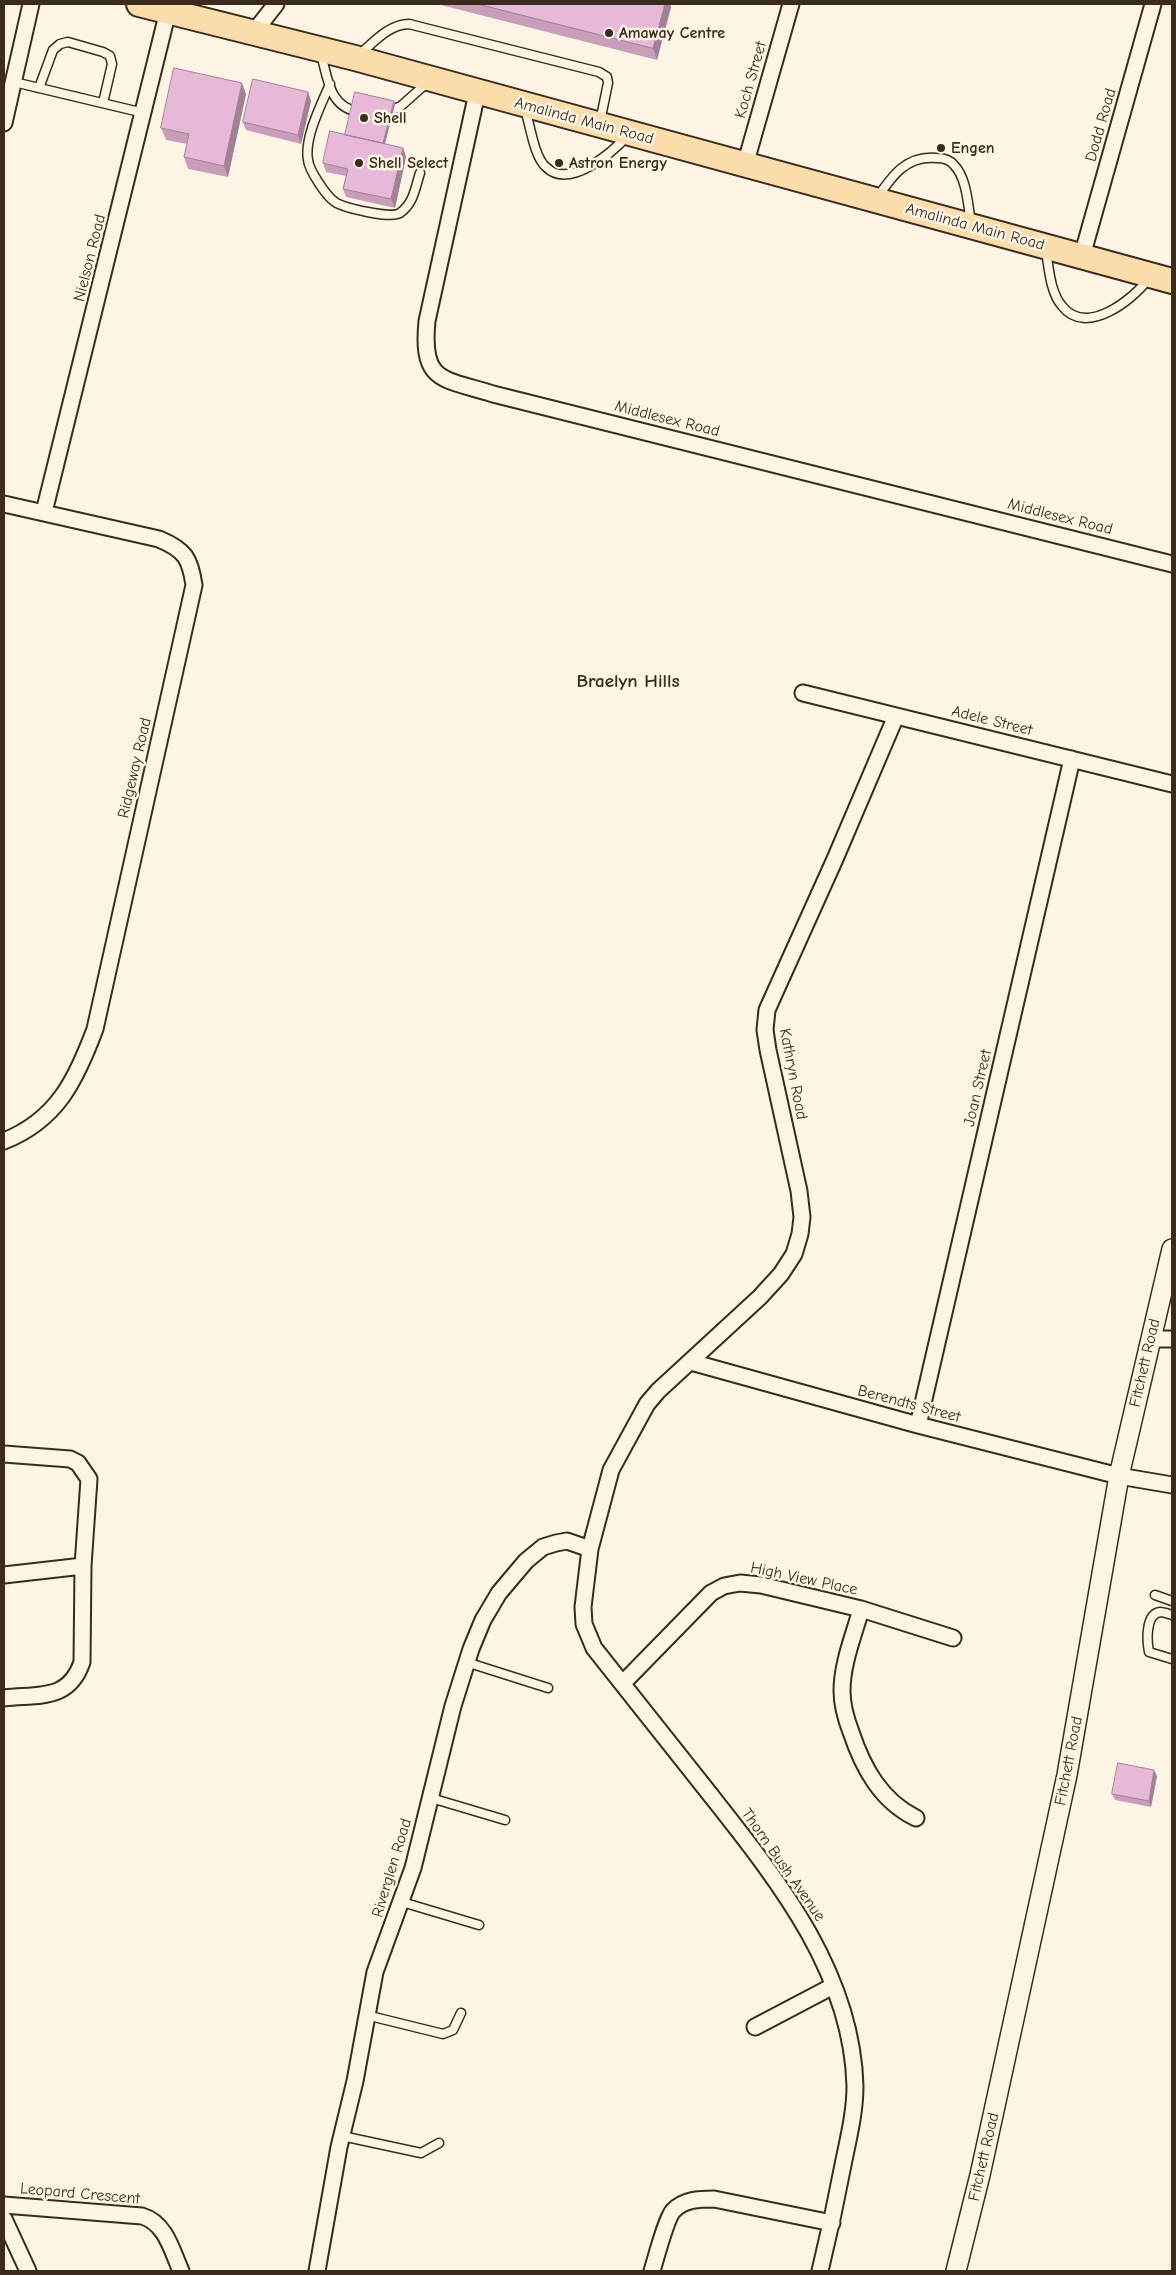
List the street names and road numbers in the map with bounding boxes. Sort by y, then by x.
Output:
street label: Koch Street [731,39,771,121]
street label: Dodd Road [1081,86,1121,164]
street label: Amalinda Main Road [513,93,655,149]
street label: Amalinda Main Road [904,199,1046,255]
street label: Nielson Road [70,212,110,304]
street label: Middlesex Road [612,397,722,441]
street label: Middlesex Road [1005,495,1115,539]
street label: Adele Street [950,702,1034,740]
street label: Ridgeway Road [114,716,156,820]
street label: Kathryn Road [775,1027,811,1121]
street label: Joan Street [960,1048,996,1128]
street label: Fitchett Road [1125,1317,1165,1409]
street label: Berendts Street [855,1381,963,1427]
street label: High View Place [749,1558,859,1600]
street label: Fitchett Road [1051,1715,1087,1807]
street label: Thorn Bush Avenue [737,1805,829,1925]
street label: Riverglen Road [368,1816,416,1920]
street label: Fitchett Road [964,2111,1004,2203]
street label: Leopard Crescent [19,2179,141,2209]

